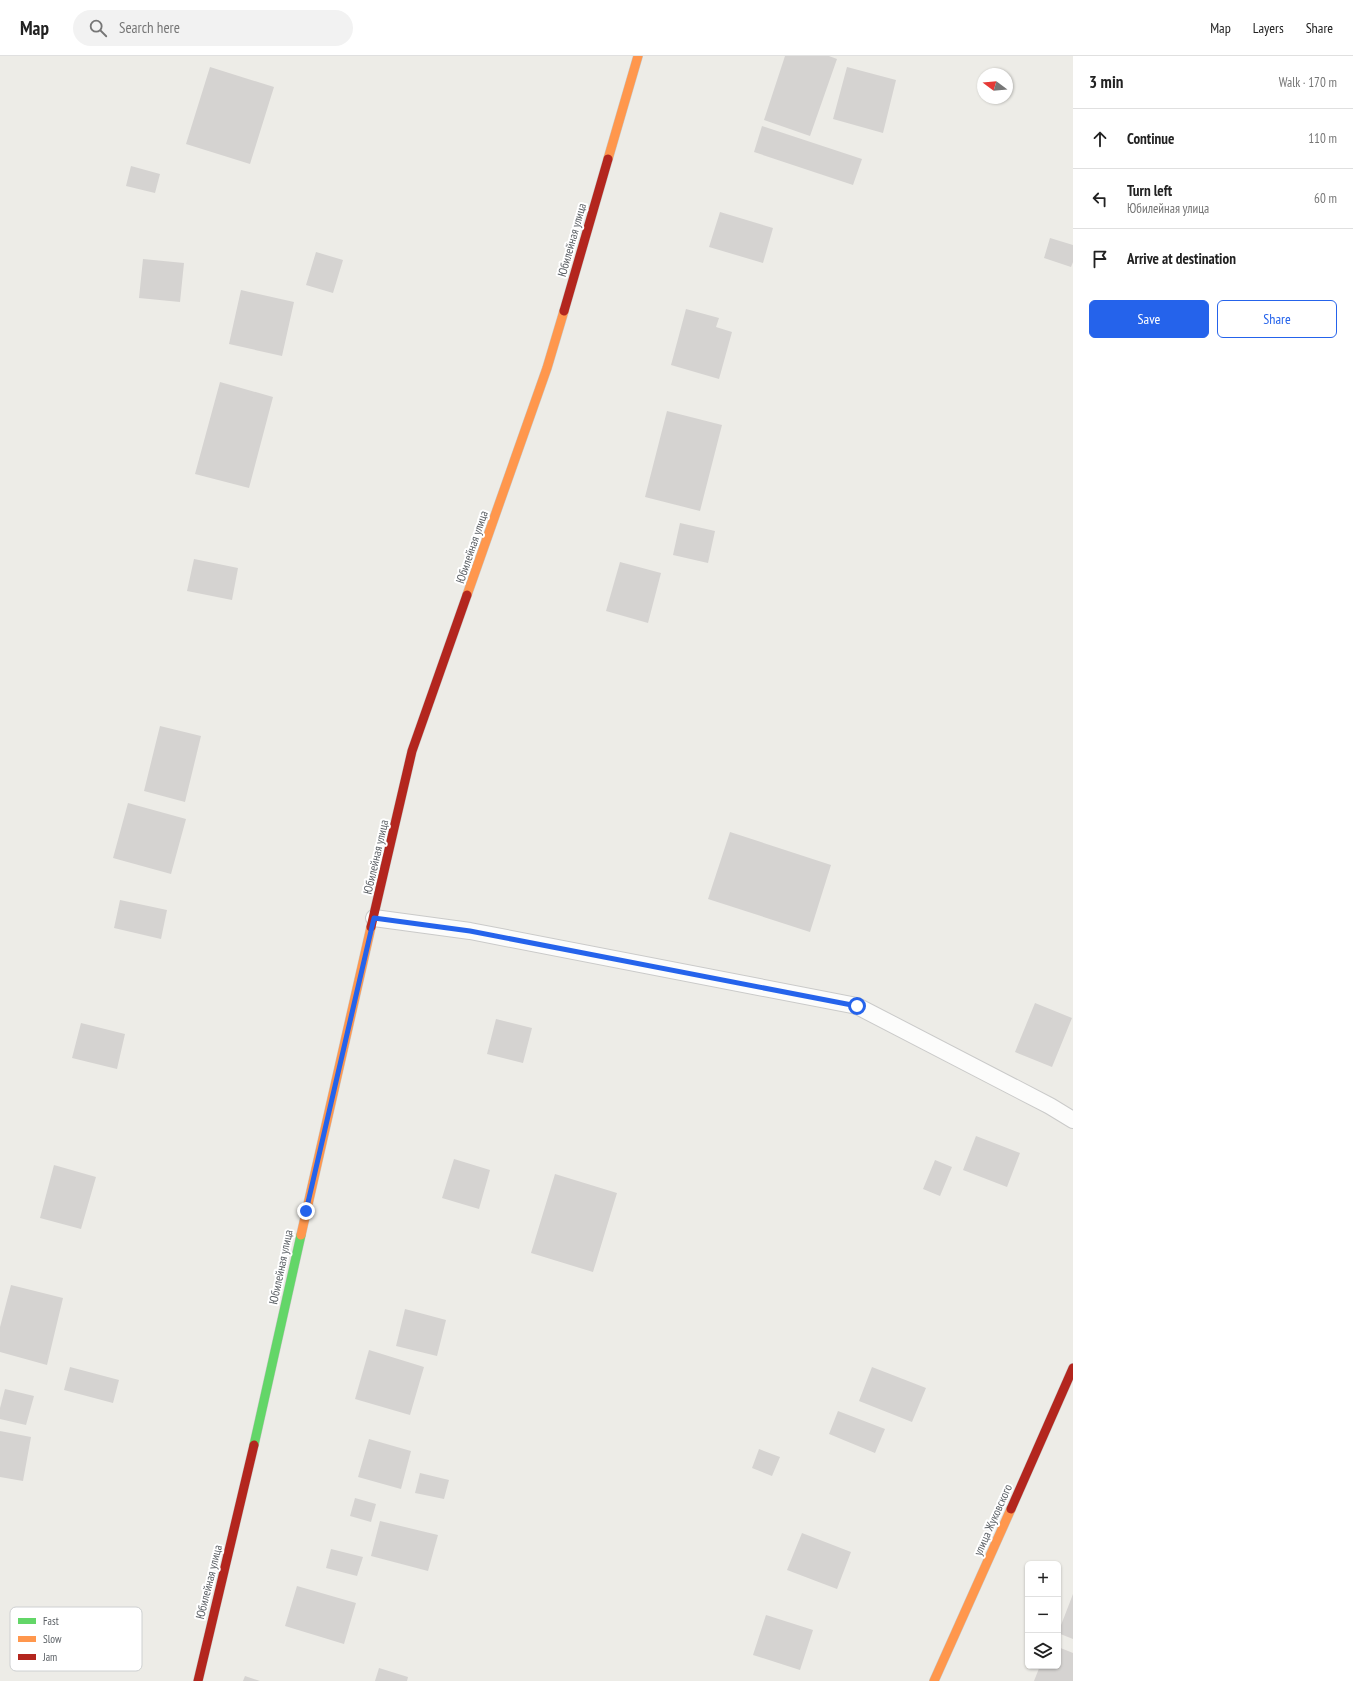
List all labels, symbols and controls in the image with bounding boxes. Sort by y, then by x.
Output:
search box [73,10,353,46]
text: Map [20,16,49,40]
icon: search [87,17,109,39]
text: Search here [119,18,180,37]
text: Map [1210,19,1231,37]
text: Layers [1253,19,1284,37]
text: Share [1306,19,1333,37]
north arrow [977,68,1013,104]
text: 3 min [1089,71,1123,93]
text: Walk · 170 m [1279,74,1337,91]
icon: ahead [1089,128,1111,150]
text: Continue [1127,129,1174,148]
text: 110 m [1308,130,1337,147]
text: Turn left [1127,181,1172,200]
icon: left [1089,188,1111,210]
text: 60 m [1314,190,1337,207]
text: Юбилейная улица [1127,200,1209,217]
street label: Юбилейная улица [554,201,589,278]
icon: arrive [1089,248,1111,270]
text: Arrive at destination [1127,249,1236,268]
button: Save [1089,300,1209,338]
button: Share [1217,300,1337,338]
street label: Юбилейная улица [452,508,491,585]
street label: Юбилейная улица [360,818,391,896]
route start [848,997,866,1015]
route end [297,1202,315,1220]
street label: Юбилейная улица [265,1228,296,1306]
street label: улица Жуковского [970,1482,1015,1558]
street label: Юбилейная улица [192,1543,225,1621]
map controls [1025,1561,1061,1669]
button: + [1025,1561,1061,1597]
button: − [1025,1597,1061,1633]
legend [10,1607,142,1671]
text: Fast [43,1614,59,1628]
text: Slow [43,1632,62,1646]
button: layers [1025,1633,1061,1669]
text: Jam [42,1650,57,1664]

